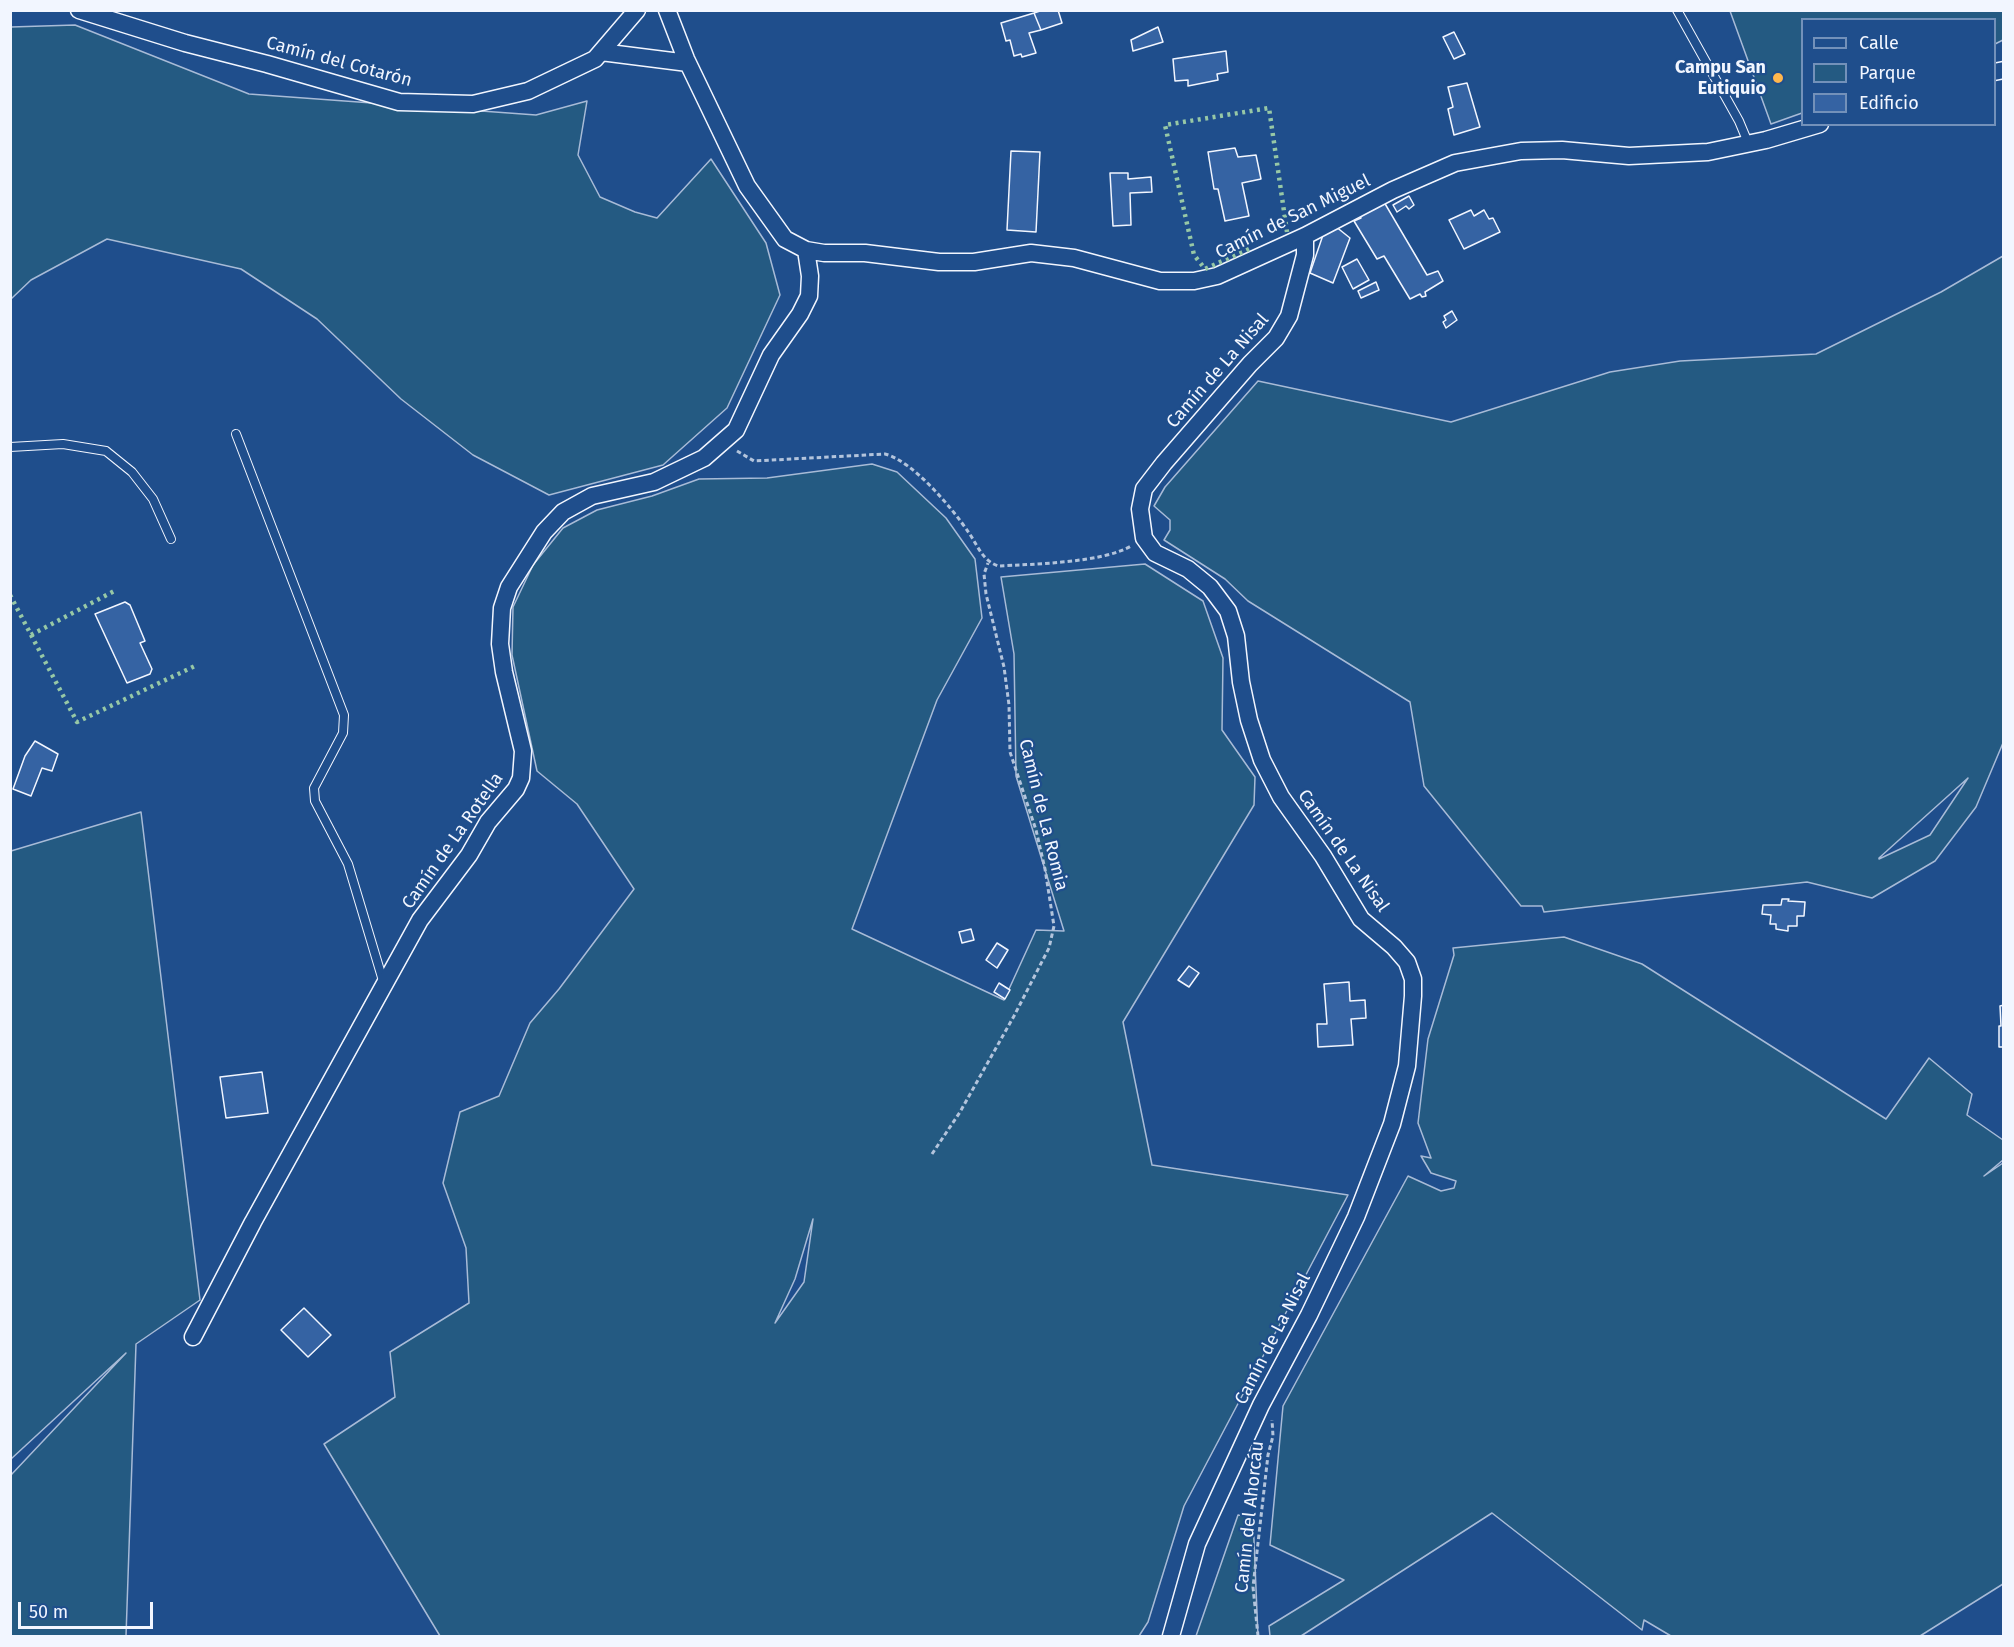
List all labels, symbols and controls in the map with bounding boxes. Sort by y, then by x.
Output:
legend [1801,18,1996,126]
street label: Camín del Cotarón [264,32,414,92]
text: Calle [1859,32,1899,54]
place label: Campu San Eutiquio [1675,57,1766,100]
text: Parque [1859,62,1916,84]
marker: Campu San Eutiquio [1771,71,1785,85]
text: Edificio [1859,92,1919,114]
street label: Camín de San Miguel [1212,170,1374,264]
street label: Camín de La Nisal [1162,309,1274,433]
street label: Camín de La Romia [1014,737,1072,893]
street label: Camín de La Rotella [398,769,508,913]
street label: Camín de La Nisal [1293,786,1393,916]
street label: Camín de La Nisal [1231,1270,1315,1408]
street label: Camín del Ahorcáu [1231,1440,1269,1594]
scale bar [21,1590,156,1628]
text: 50 m [29,1601,68,1623]

